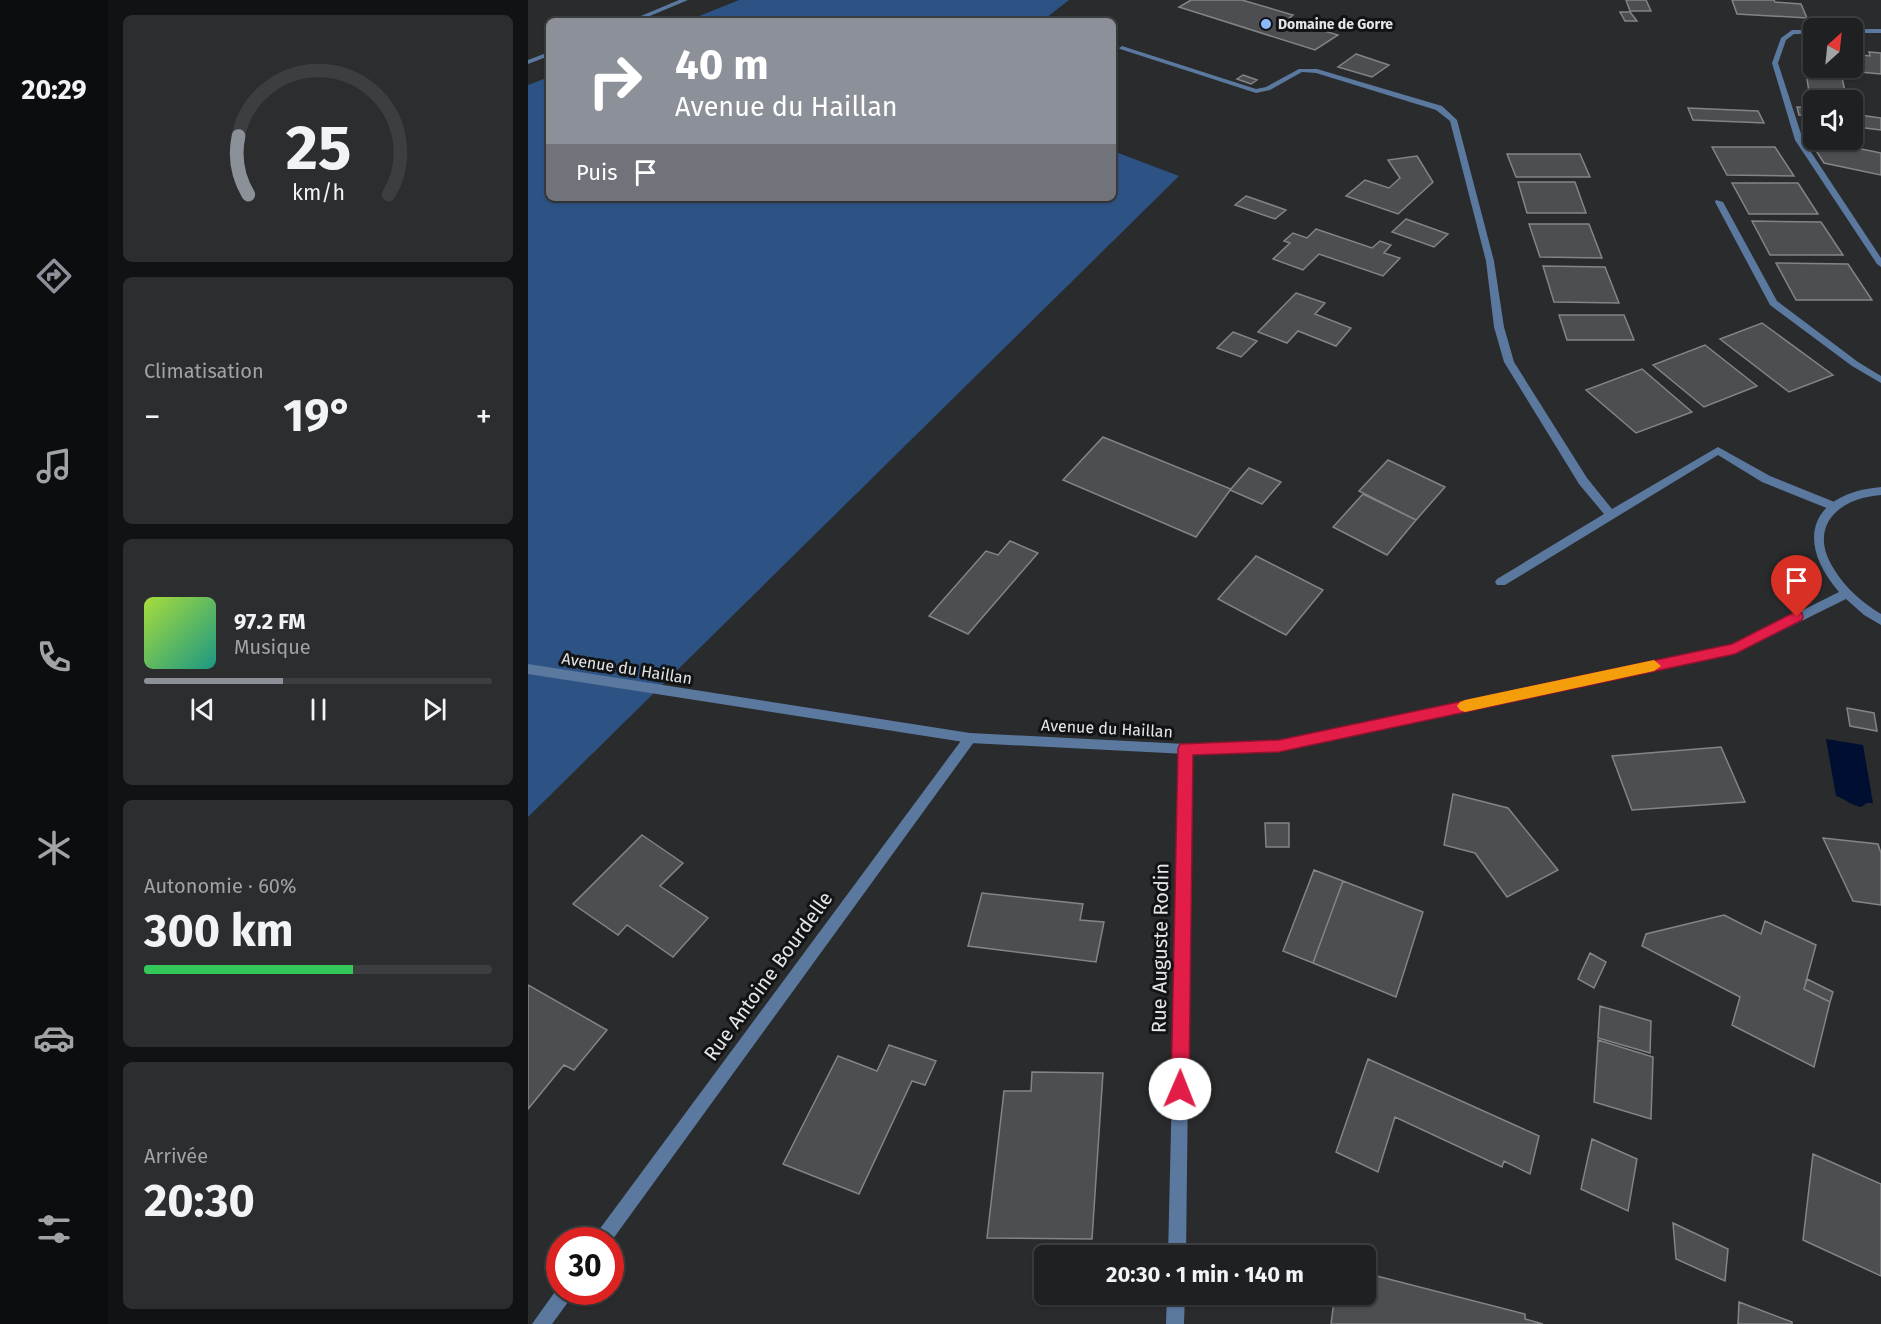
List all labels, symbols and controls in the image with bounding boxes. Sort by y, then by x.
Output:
place label: Domaine de Gorre [1278,16,1393,33]
marker: Domaine de Gorre [1259,17,1273,31]
north arrow [1803,18,1863,78]
map controls [1803,18,1863,150]
text: 40 m [675,40,769,90]
icon: right [576,42,654,120]
text: 20:29 [21,74,87,106]
button: sound [1803,90,1863,150]
text: Avenue du Haillan [675,91,898,123]
text: 25 [285,112,351,187]
icon: arrive [629,156,662,189]
text: Puis [576,159,617,186]
text: km/h [291,181,345,207]
icon: directions [33,255,75,297]
text: Climatisation [144,359,264,383]
text: 19° [283,389,353,443]
text: − [144,397,161,437]
text: + [476,397,492,437]
icon: music [33,445,75,487]
pin [1771,555,1822,617]
icon: arrive [1780,564,1813,597]
text: 97.2 FM [234,608,306,635]
text: Musique [234,635,311,659]
icon: phone [33,636,75,678]
street label: Avenue du Haillan [560,649,694,688]
icon: previous [186,693,219,726]
icon: pause [302,693,335,726]
icon: next [418,693,451,726]
street label: Avenue du Haillan [1041,716,1173,741]
icon: climate [33,827,75,869]
street label: Rue Auguste Rodin [1147,863,1173,1033]
text: Autonomie · 60% [144,874,297,898]
street label: Rue Antoine Bourdelle [699,887,837,1065]
text: 300 km [144,904,294,958]
icon: car [33,1017,75,1059]
position arrow [1148,1057,1212,1121]
text: Arrivée [144,1144,208,1168]
text: 20:30 [144,1174,255,1228]
icon: filters [33,1208,75,1250]
speed limit sign: 30 [546,1227,624,1305]
text: 20:30 · 1 min · 140 m [1106,1261,1304,1288]

